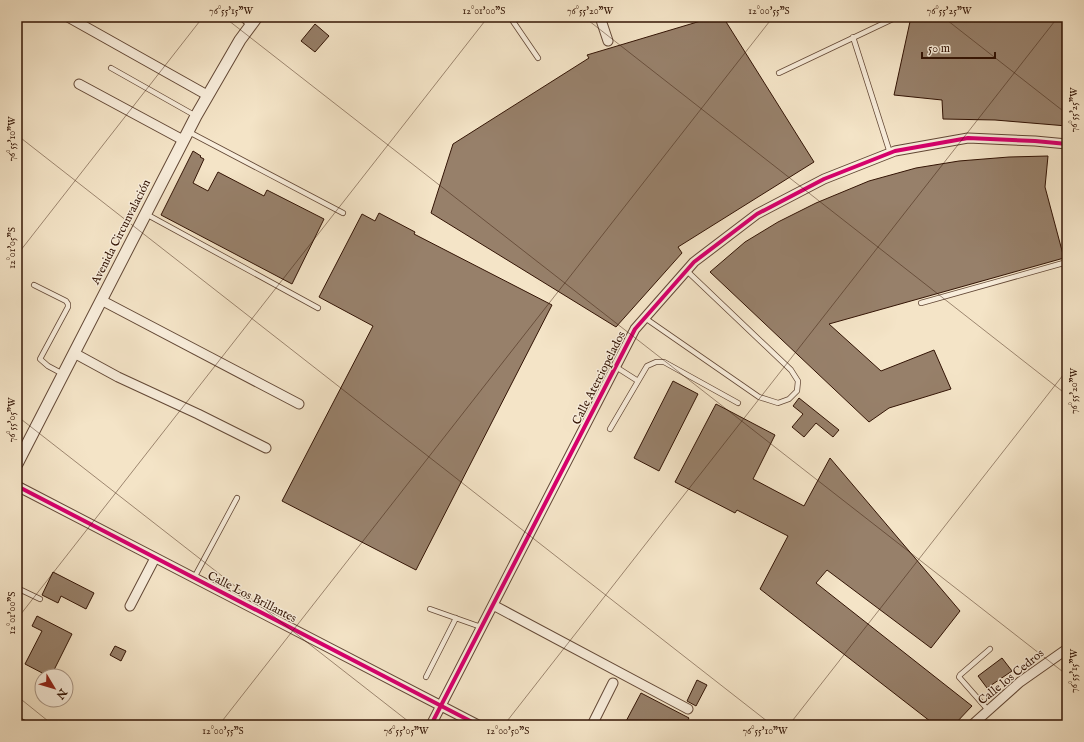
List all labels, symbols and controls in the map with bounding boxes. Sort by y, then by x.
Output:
text: 76°55'15"W [209,5,253,18]
text: 12°01'00"S [463,5,505,18]
text: 76°55'20"W [567,5,614,18]
text: 12°00'55"S [748,5,790,18]
text: 76°55'25"W [927,5,972,18]
scale bar [922,34,995,60]
text: 50 m [928,41,950,56]
text: 76°55'25"W [1068,87,1081,132]
text: 76°55'10"W [6,116,19,162]
street label: Avenida Circunvalación [87,176,154,288]
text: 12°01'05"S [6,227,19,269]
street label: Calle Aterciopelados [569,329,630,428]
text: 76°55'20"W [1068,367,1081,414]
text: 76°55'05"W [6,397,19,443]
street label: Calle Los Brillantes [205,568,299,626]
text: 12°01'00"S [6,592,19,634]
street label: Calle los Cedros [975,646,1047,708]
text: 76°55'15"W [1068,649,1081,693]
north arrow [34,668,74,708]
text: N [52,685,70,702]
text: 12°00'55"S [202,725,244,738]
text: 76°55'05"W [383,725,429,738]
text: 12°00'50"S [487,725,529,738]
text: 76°55'10"W [742,725,788,738]

